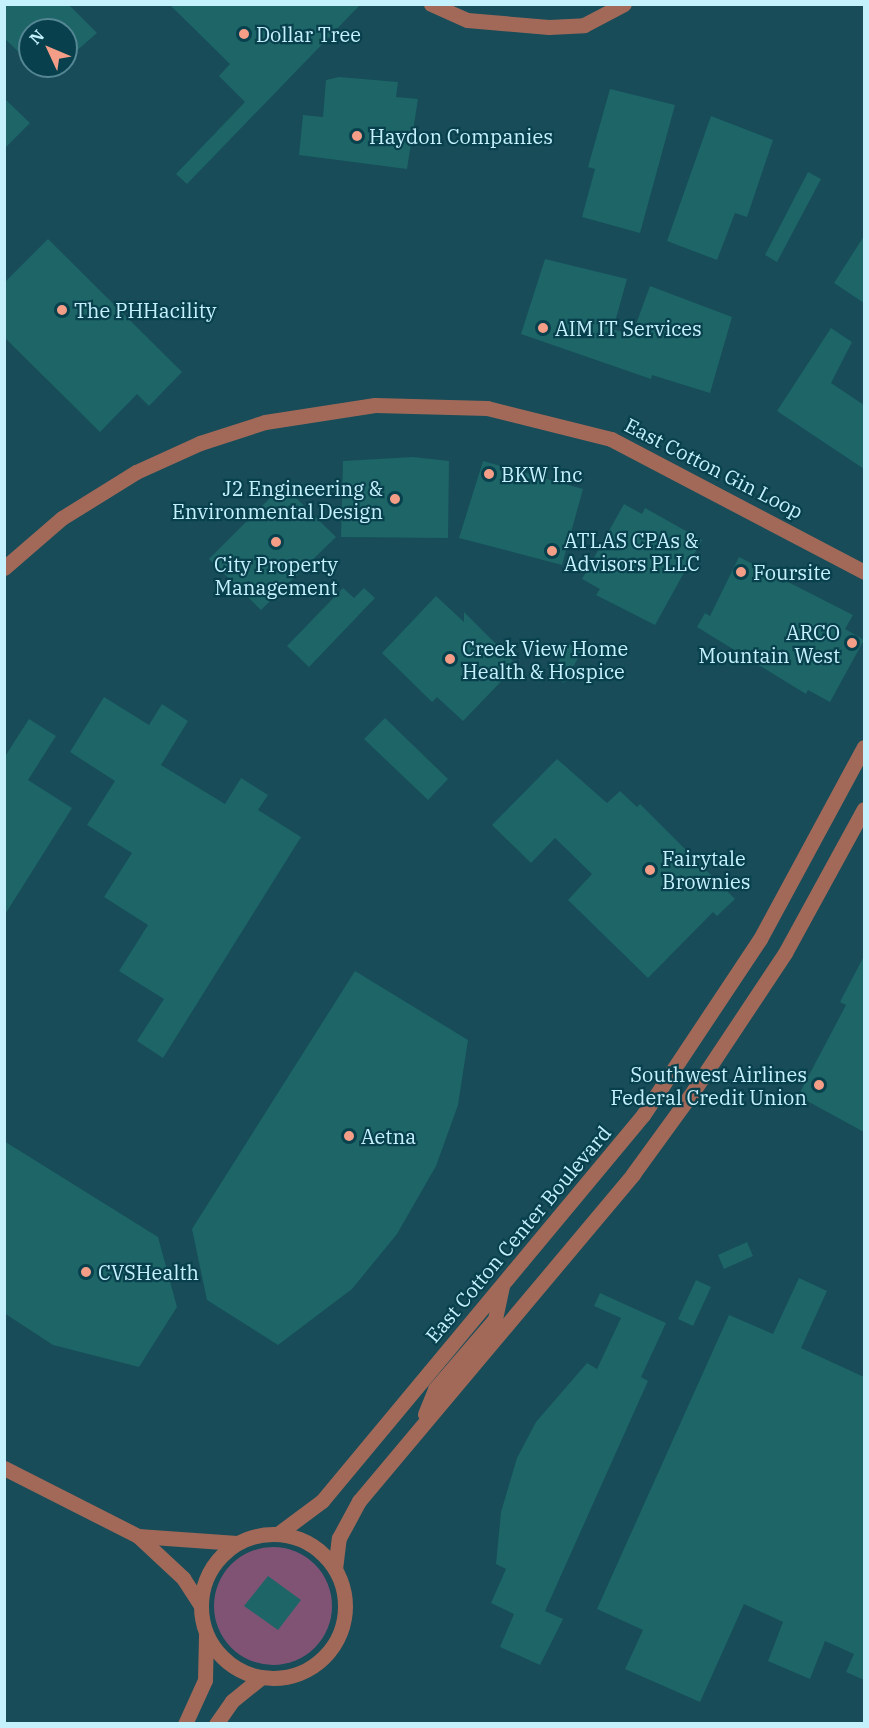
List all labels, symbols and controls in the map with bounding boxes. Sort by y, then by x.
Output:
north arrow [18,18,78,78]
place label: Dollar Tree [256,22,361,46]
text: N [25,25,48,48]
marker: Dollar Tree [237,27,251,41]
place label: Haydon Companies [369,124,553,148]
marker: Haydon Companies [350,129,364,143]
place label: The PHHacility [74,298,216,322]
marker: The PHHacility [55,303,69,317]
place label: AIM IT Services [555,316,702,340]
marker: AIM IT Services [536,321,550,335]
street label: East Cotton Gin Loop [621,413,807,523]
place label: BKW Inc [501,462,583,486]
marker: BKW Inc [482,467,496,481]
place label: J2 Engineering & Environmental Design [172,476,383,523]
marker: J2 Engineering & Environmental Design [388,492,402,506]
place label: ATLAS CPAs & Advisors PLLC [564,528,700,575]
marker: City Property Management [269,535,283,549]
marker: ATLAS CPAs & Advisors PLLC [545,544,559,558]
place label: City Property Management [214,552,338,599]
place label: Foursite [753,560,831,584]
marker: Foursite [734,565,748,579]
place label: ARCO Mountain West [699,620,840,667]
place label: Creek View Home Health & Hospice [462,636,628,683]
marker: ARCO Mountain West [845,636,859,650]
marker: Creek View Home Health & Hospice [443,652,457,666]
place label: Fairytale Brownies [662,846,750,893]
marker: Fairytale Brownies [643,863,657,877]
place label: Southwest Airlines Federal Credit Union [611,1062,807,1109]
marker: Southwest Airlines Federal Credit Union [812,1078,826,1092]
street label: East Cotton Center Boulevard [420,1121,616,1347]
place label: Aetna [361,1124,416,1148]
marker: Aetna [342,1129,356,1143]
place label: CVSHealth [98,1260,199,1284]
marker: CVSHealth [79,1265,93,1279]

